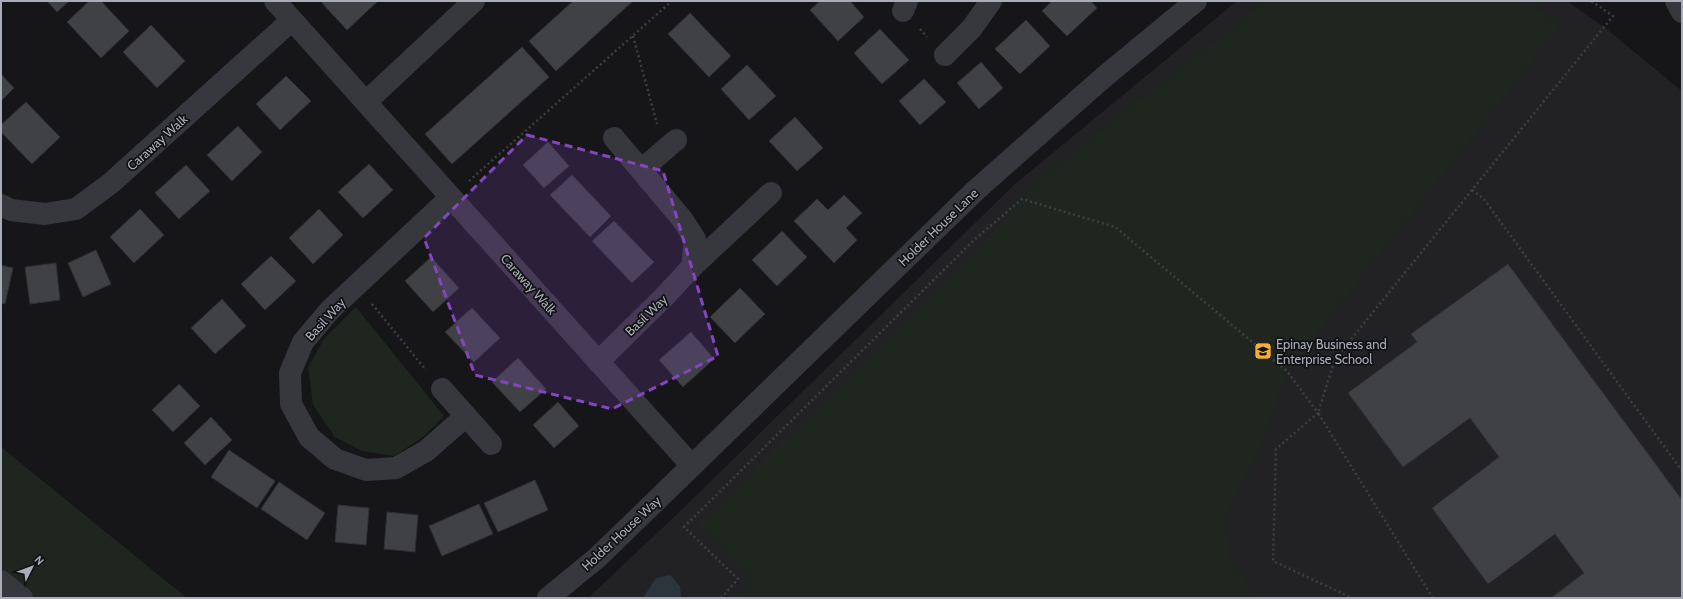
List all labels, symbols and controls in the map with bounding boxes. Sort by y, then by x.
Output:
street label: Caraway Walk [123,110,191,173]
street label: Holder House Lane [895,185,981,269]
street label: Caraway Walk [498,250,561,318]
street label: Basil Way [622,291,671,339]
street label: Basil Way [302,294,349,344]
place label: Epinay Business and Enterprise School [1276,336,1387,367]
school or university icon: Epinay Business and Enterprise School [1253,341,1273,361]
street label: Holder House Way [578,492,664,574]
north arrow [12,547,52,587]
text: N [32,553,47,568]

